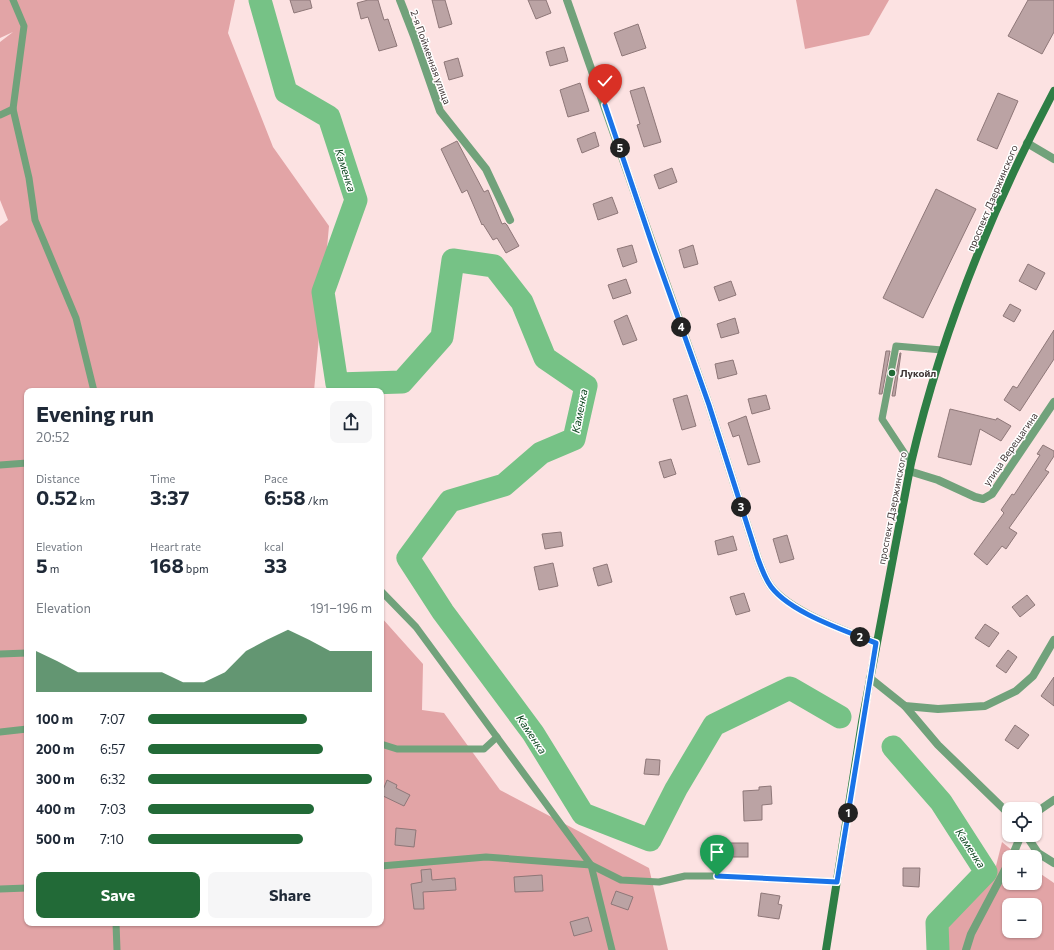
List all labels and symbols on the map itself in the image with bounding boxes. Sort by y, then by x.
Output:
street label: 2-я Пойменная улица [408,8,454,106]
pin [588,64,622,105]
pin: 5 [610,138,630,158]
street label: проспект Дзержинского [964,143,1020,253]
water label: Каменка [333,147,359,193]
pin: 4 [671,317,691,337]
place label: Лукойл [900,367,936,379]
marker: Лукойл [887,368,897,378]
water label: Каменка [568,388,590,434]
street label: улица Верещагина [980,410,1040,488]
street label: проспект Дзержинского [875,451,909,565]
pin: 3 [731,497,751,517]
pin: 2 [850,627,870,647]
water label: Каменка [514,712,550,756]
pin: 1 [838,803,858,823]
water label: Каменка [953,826,989,870]
pin [700,835,734,876]

